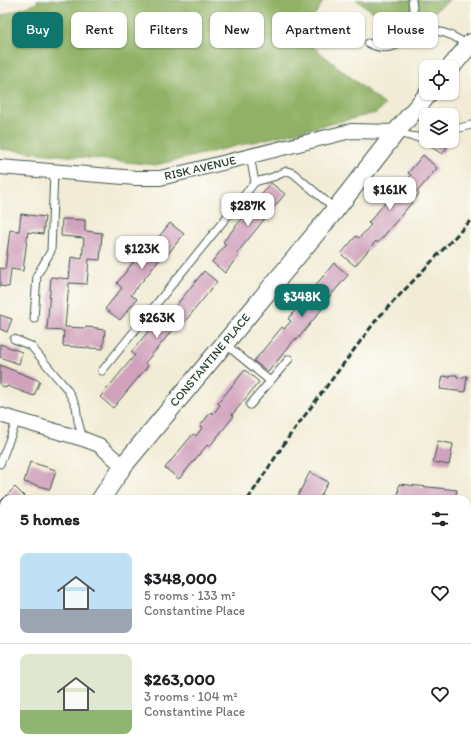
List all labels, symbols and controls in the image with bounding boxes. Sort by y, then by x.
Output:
chip: Buy [12,12,63,48]
chip: Rent [71,12,127,48]
chip: Filters [135,12,202,48]
chip: New [210,12,264,48]
chip: Apartment [272,12,365,48]
chip: House [373,12,438,48]
map controls [419,60,459,148]
button: locate [419,60,459,100]
button: layers [419,108,459,148]
street label: RISK AVENUE [163,153,237,183]
pin: $161K [362,177,418,211]
text: $161K [373,182,407,197]
pin: $287K [220,193,276,227]
text: $287K [230,198,266,213]
pin: $123K [114,236,170,270]
text: $123K [125,241,159,256]
pin: $348K [274,284,330,318]
text: $348K [284,289,320,304]
pin: $263K [129,305,185,339]
text: $263K [139,310,175,325]
street label: CONSTANTINE PLACE [167,310,253,409]
icon: filters [429,508,451,530]
text: 5 homes [20,509,80,529]
text: $348,000 [144,568,217,588]
icon: home [52,569,100,617]
icon: heart [429,582,451,604]
text: 5 rooms · 133 m² [144,588,236,603]
text: Constantine Place [144,603,245,618]
text: $263,000 [144,669,215,689]
icon: home [52,670,100,718]
icon: heart [429,683,451,705]
text: 3 rooms · 104 m² [144,689,237,704]
text: Constantine Place [144,704,245,719]

